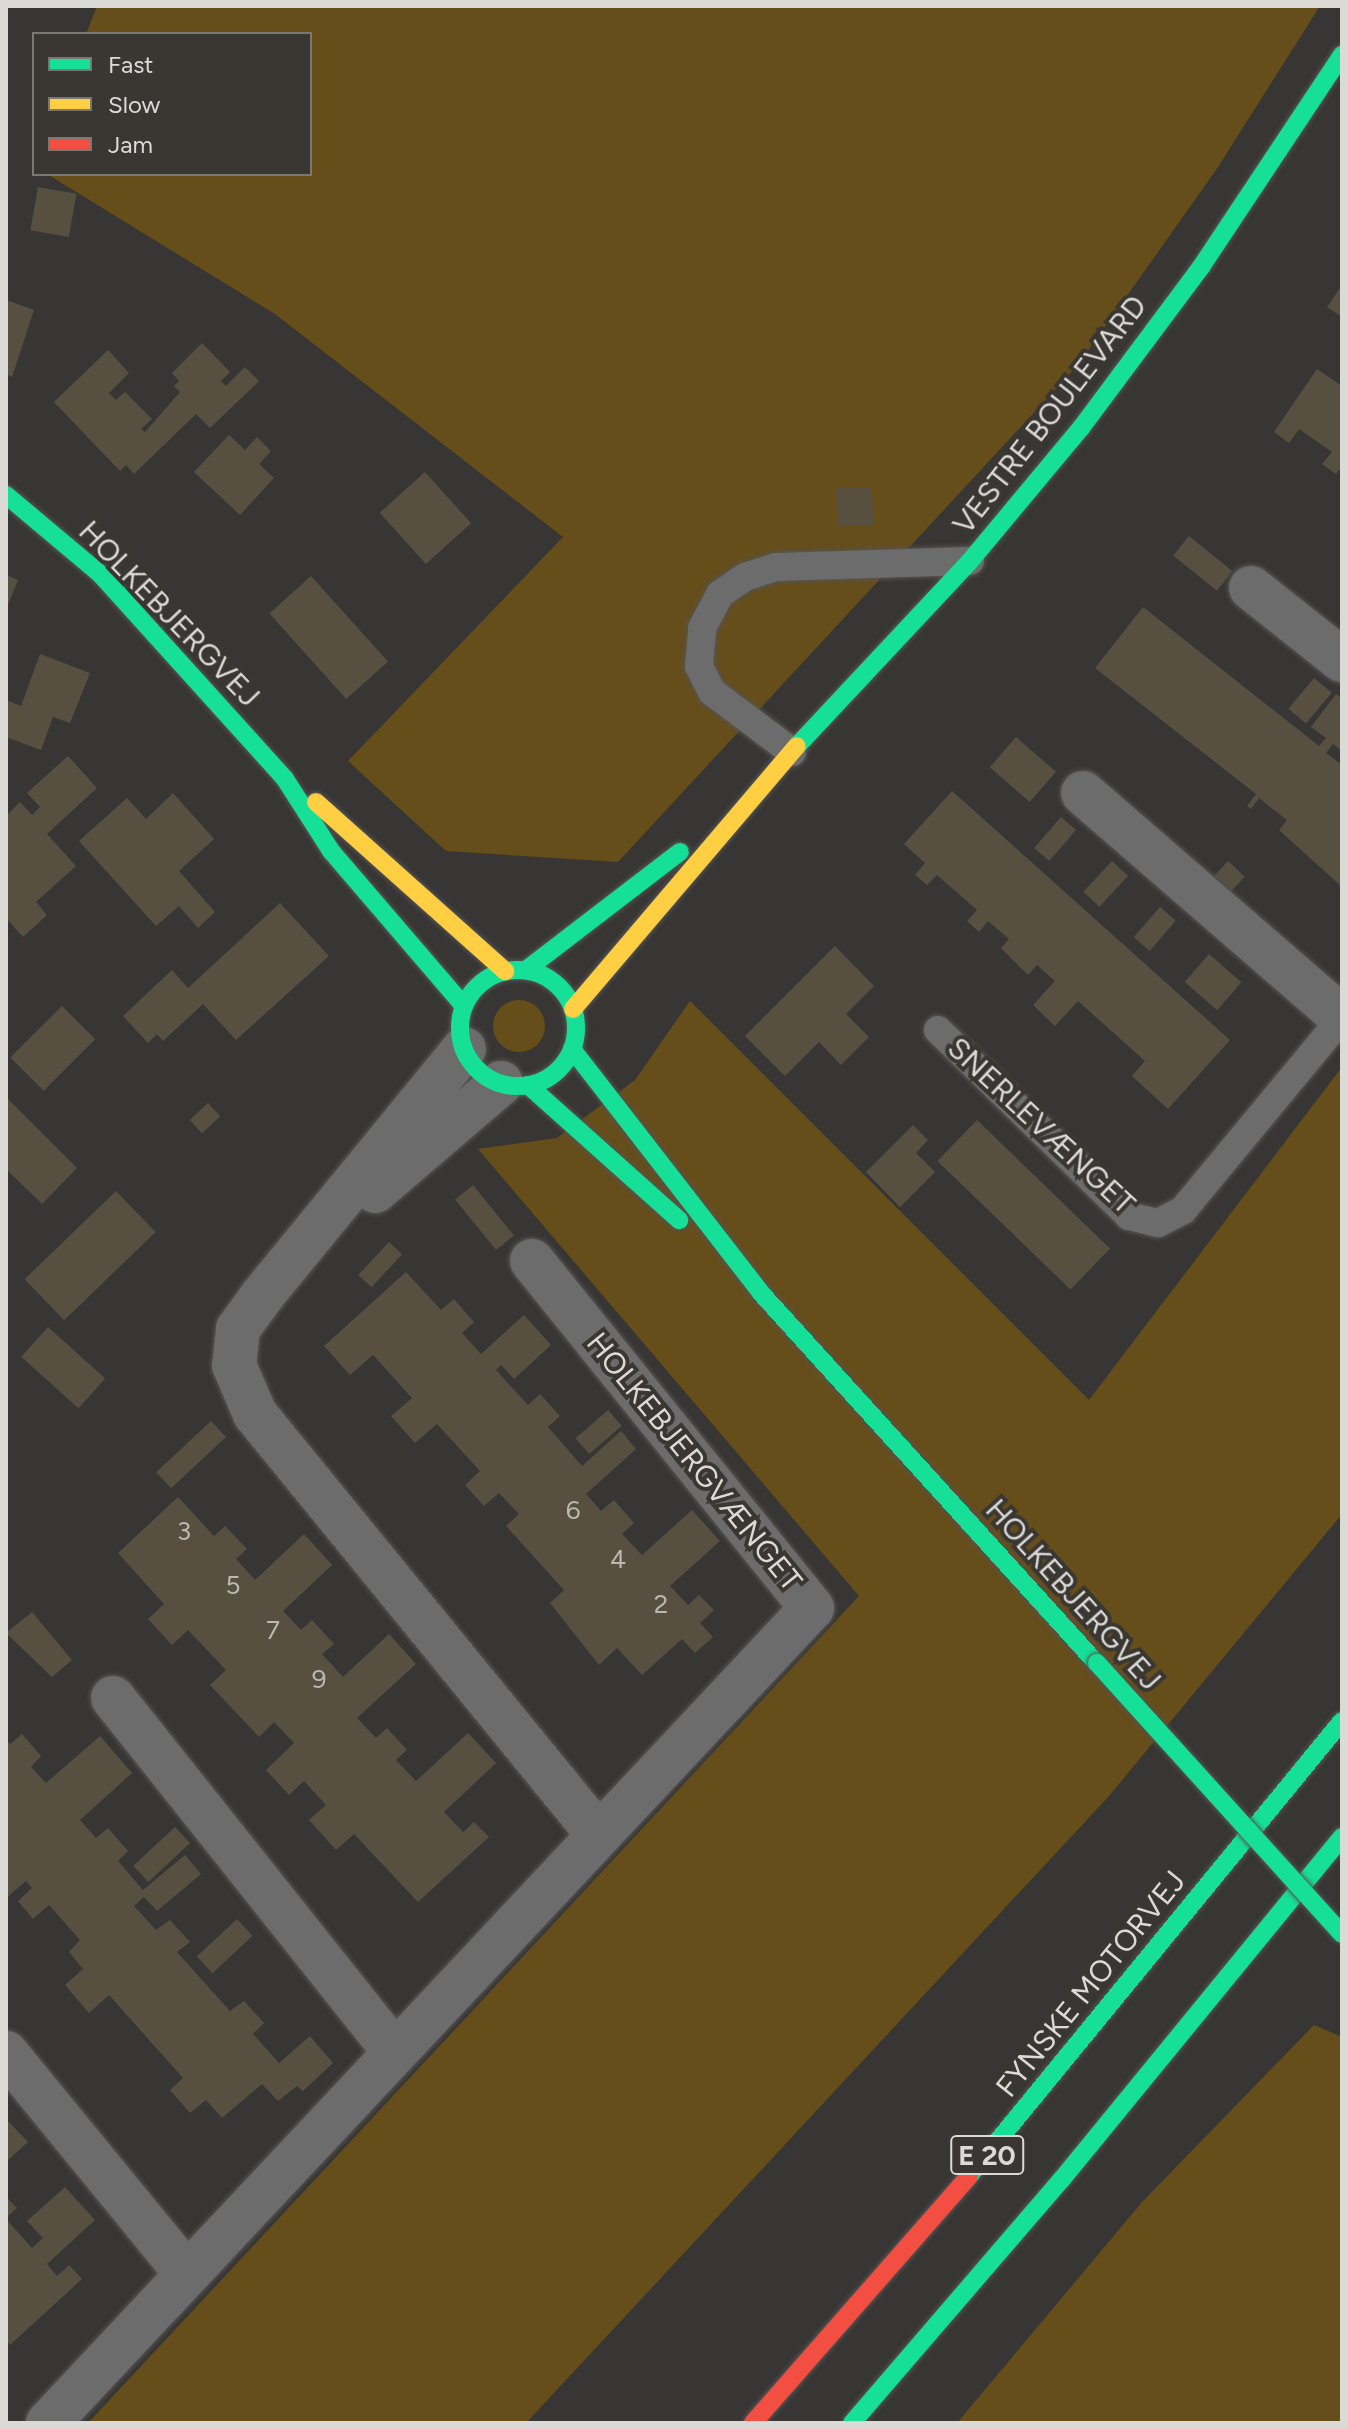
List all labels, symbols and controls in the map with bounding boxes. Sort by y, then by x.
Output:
legend [32,32,312,176]
text: Fast [108,50,153,79]
text: Slow [108,90,160,119]
text: Jam [108,130,153,159]
street label: VESTRE BOULEVARD [946,289,1154,541]
street label: HOLKEBJERGVEJ [71,514,267,714]
street label: SNERLEVÆNGET [940,1030,1142,1222]
street label: HOLKEBJERGVÆNGET [579,1326,809,1598]
street label: HOLKEBJERGVEJ [978,1492,1168,1698]
house number: 6 [566,1495,580,1527]
house number: 3 [177,1516,191,1548]
house number: 4 [610,1544,626,1576]
house number: 5 [226,1570,240,1602]
house number: 2 [654,1589,668,1621]
house number: 7 [266,1615,280,1647]
house number: 9 [312,1664,326,1696]
street label: FYNSKE MOTORVEJ [989,1864,1193,2104]
road number: E 20 [949,2131,1025,2179]

